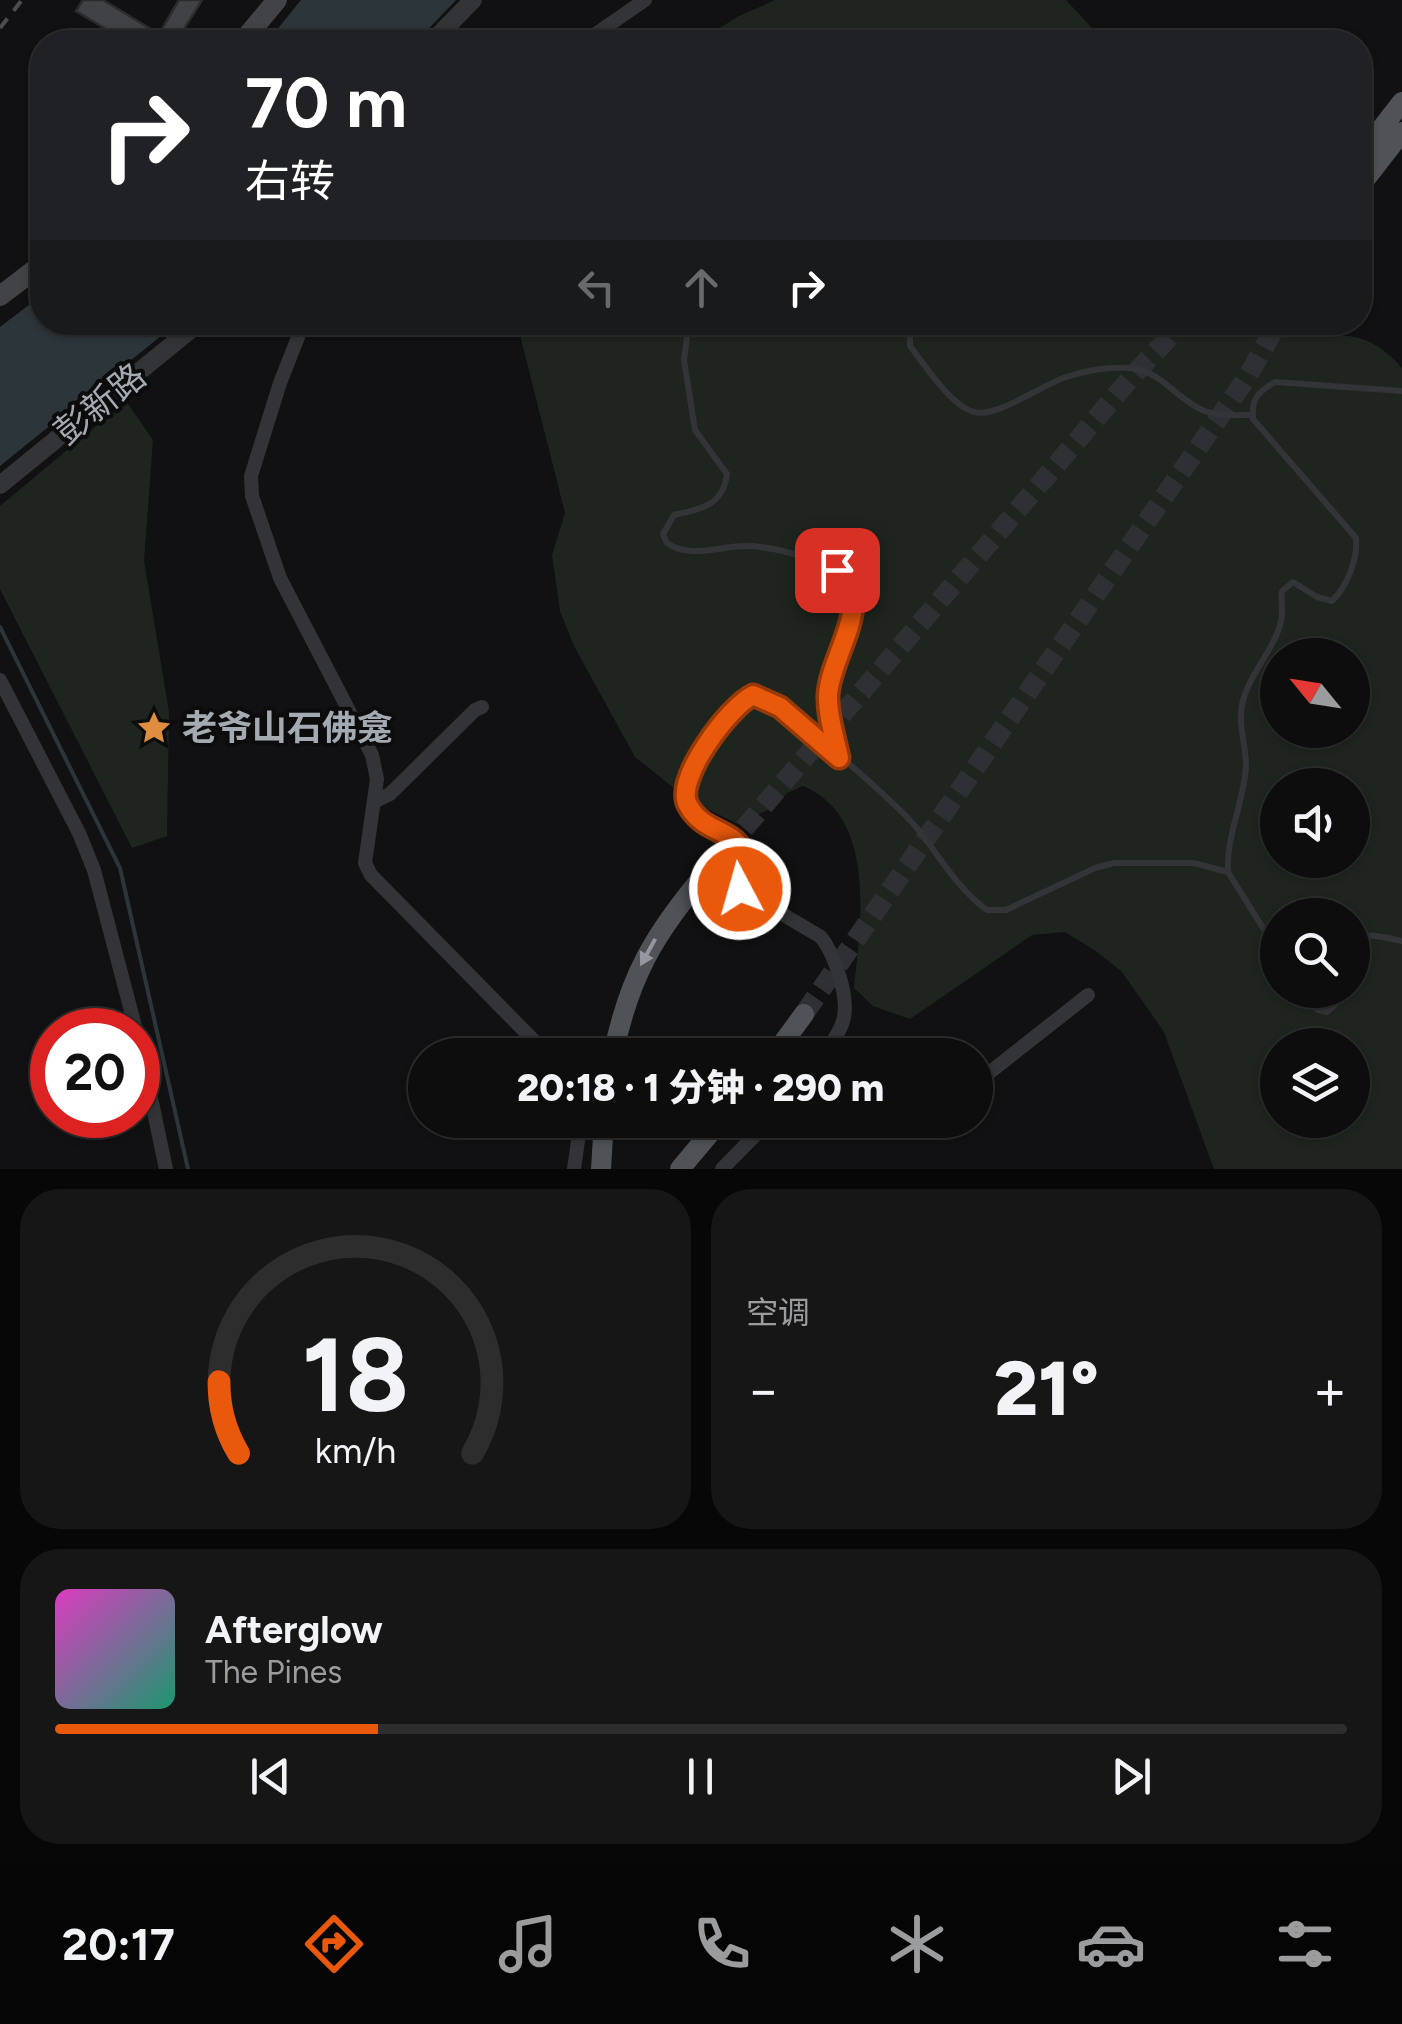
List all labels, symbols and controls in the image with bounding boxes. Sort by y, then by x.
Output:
text: 70 m [245,60,407,145]
icon: right [80,70,210,200]
text: 右转 [245,154,335,208]
icon: left [569,260,624,315]
icon: ahead [674,260,729,315]
icon: right [779,260,834,315]
street label: 彭新路 [46,355,154,453]
pin [795,528,880,613]
icon: arrive [810,543,865,598]
north arrow [1260,638,1370,748]
map controls [1260,638,1370,1138]
place label: 老爷山石佛龛 [182,707,392,749]
place icon: 老爷山石佛龛 [135,709,173,747]
button: sound [1260,768,1370,878]
position arrow [688,837,792,941]
button: search [1260,898,1370,1008]
one-way arrow [639,938,656,967]
speed limit sign: 20 [30,1008,160,1138]
button: layers [1260,1028,1370,1138]
text: 20:18 · 1 分钟 · 290 m [517,1065,884,1111]
text: 空调 [746,1294,810,1332]
text: 18 [302,1312,409,1437]
text: 21° [994,1344,1099,1434]
text: − [746,1357,780,1423]
text: + [1313,1357,1347,1423]
text: km/h [315,1429,396,1472]
text: Afterglow [205,1607,383,1653]
text: The Pines [205,1653,342,1691]
icon: previous [243,1749,298,1804]
icon: pause [673,1749,728,1804]
icon: next [1104,1749,1159,1804]
icon: directions [299,1909,369,1979]
icon: music [493,1909,563,1979]
icon: phone [687,1909,757,1979]
icon: climate [882,1909,952,1979]
icon: car [1076,1909,1146,1979]
icon: filters [1270,1909,1340,1979]
text: 20:17 [62,1917,175,1971]

